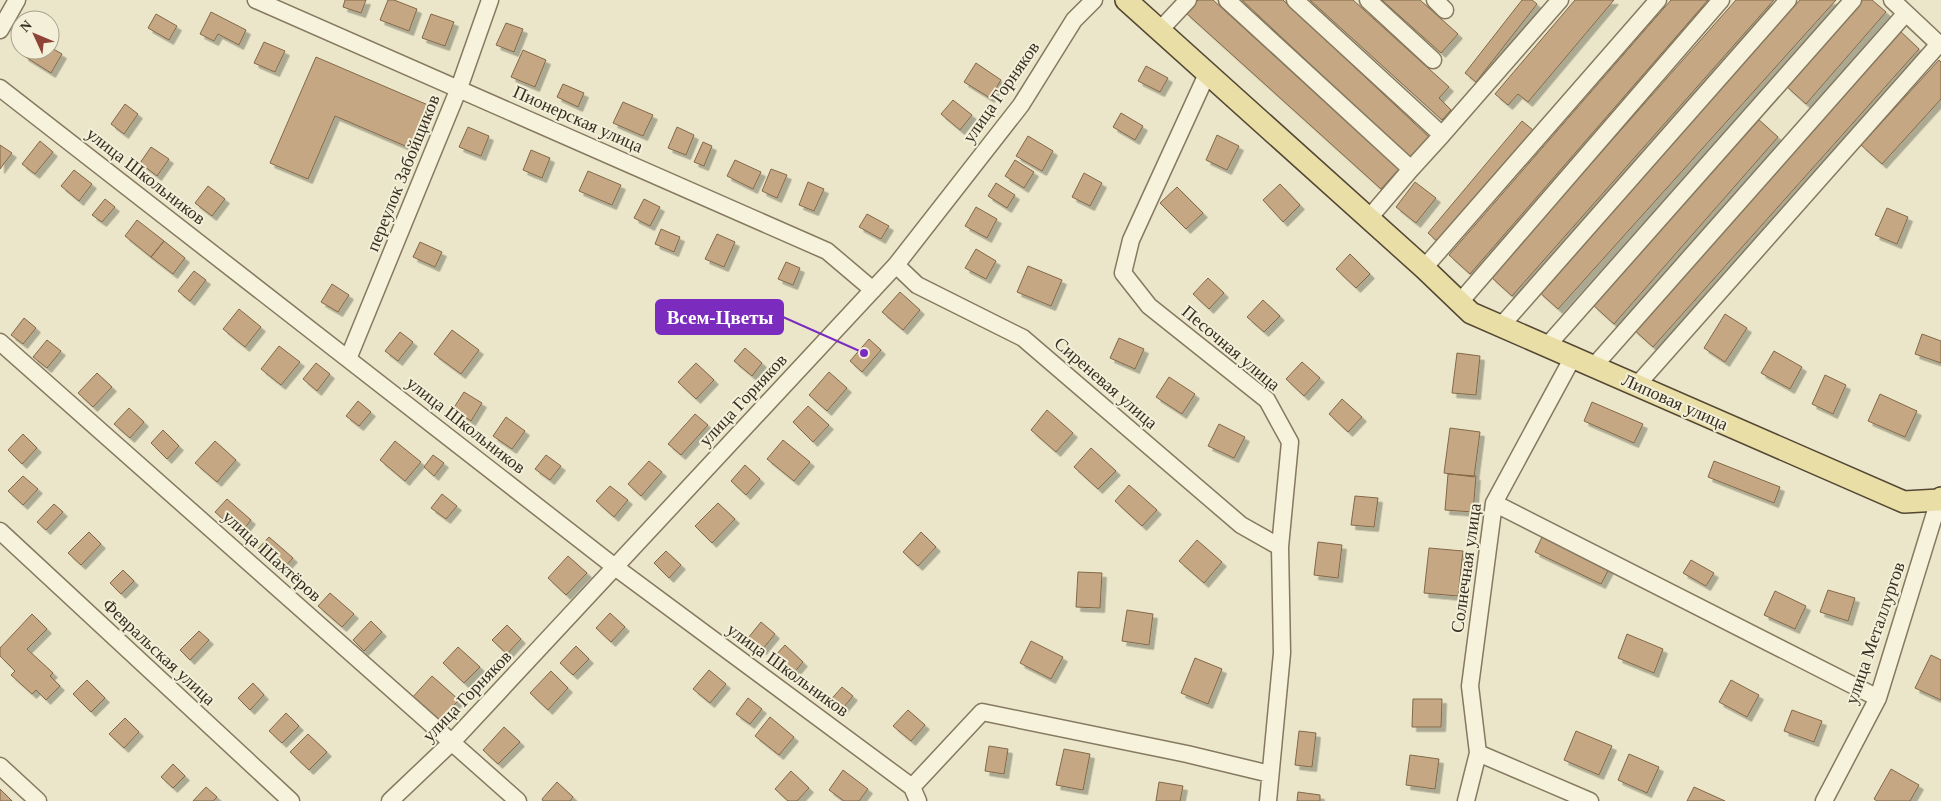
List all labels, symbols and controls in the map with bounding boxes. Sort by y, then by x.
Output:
north arrow [10,10,60,60]
text: N [17,17,35,35]
street label: улица Горняков [959,38,1043,146]
street label: Пионерская улица [510,81,646,157]
street label: переулок Забойщиков [362,92,444,254]
street label: улица Школьников [83,123,209,229]
callout: Всем-Цветы [656,300,783,334]
street label: Песочная улица [1178,301,1284,395]
text: Всем-Цветы [667,307,774,328]
street label: Сиреневая улица [1050,333,1162,433]
street label: улица Горняков [695,350,791,450]
street label: Липовая улица [1619,370,1731,434]
street label: улица Школьников [403,372,529,478]
street label: Солнечная улица [1447,502,1485,634]
street label: улица Шахтёров [218,506,326,606]
street label: улица Металлургов [1841,559,1909,707]
street label: Февральская улица [99,595,219,709]
street label: улица Школьников [723,619,853,721]
street label: улица Горняков [418,646,516,746]

